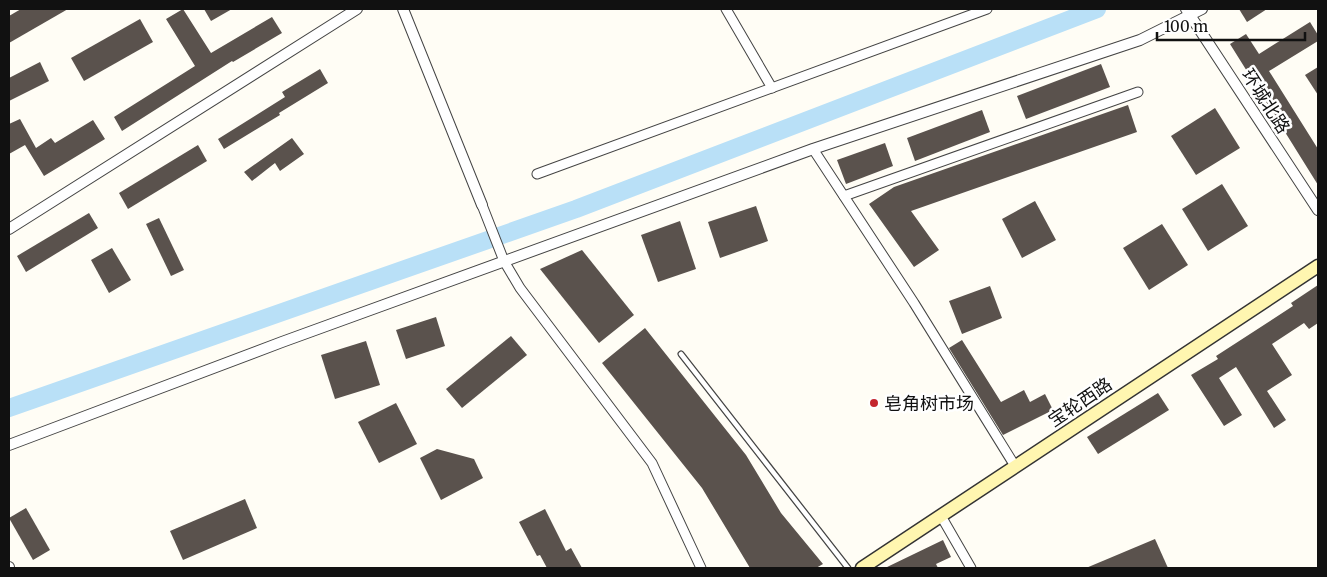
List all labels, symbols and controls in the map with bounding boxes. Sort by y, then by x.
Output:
scale bar [1157,10,1304,42]
text: 100 m [1164,17,1208,36]
street label: 环城北路 [1237,65,1295,137]
street label: 宝轮西路 [1044,372,1116,432]
place label: 皂角树市场 [884,392,974,415]
marker: 皂角树市场 [868,397,880,409]

